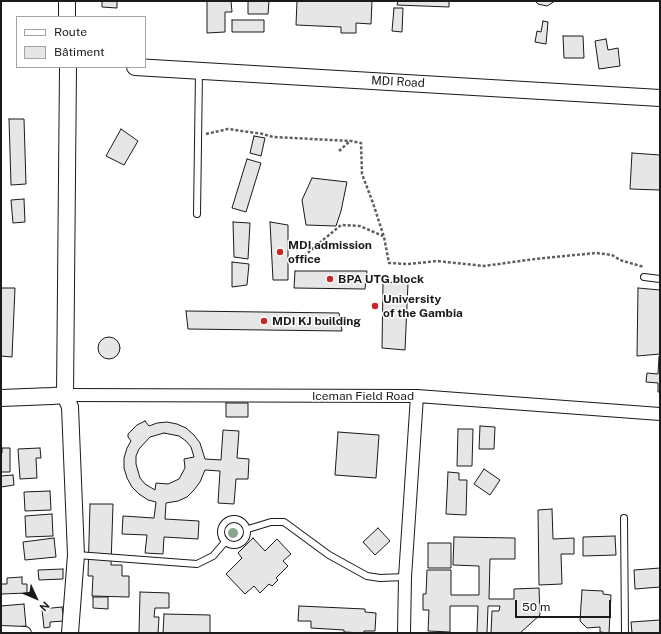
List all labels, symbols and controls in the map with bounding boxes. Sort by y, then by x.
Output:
legend [16,16,146,68]
text: Route [54,25,87,39]
text: Bâtiment [54,45,105,59]
street label: MDI Road [371,73,425,91]
place label: MDI admission office [288,238,372,266]
marker: MDI admission office [275,247,285,257]
place label: BPA UTG block [338,272,424,286]
marker: BPA UTG block [325,274,335,284]
place label: University of the Gambia [383,292,463,320]
marker: University of the Gambia [370,301,380,311]
place label: MDI KJ building [272,314,361,328]
marker: MDI KJ building [259,316,269,326]
street label: Iceman Field Road [312,389,414,403]
north arrow [16,578,56,618]
scale bar [517,592,613,618]
text: N [37,599,52,614]
text: 50 m [522,600,550,614]

